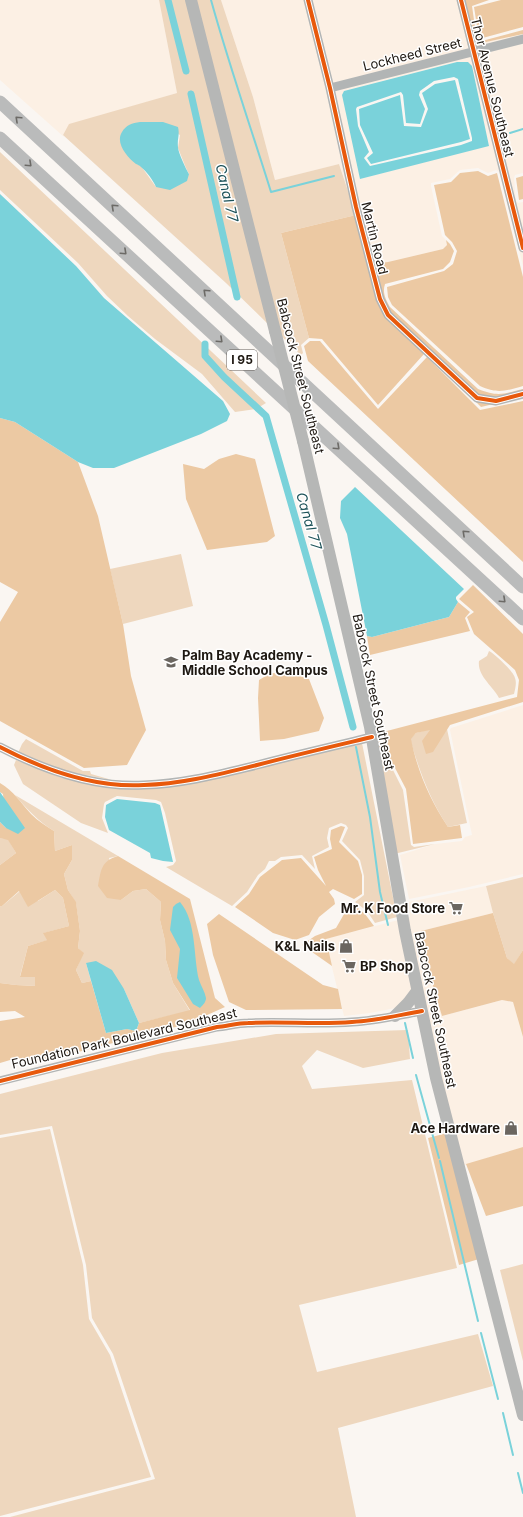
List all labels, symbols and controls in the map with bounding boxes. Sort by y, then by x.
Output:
street label: Thor Avenue Southeast [468,15,518,159]
street label: Lockheed Street [361,34,463,74]
one-way arrow [15,116,23,124]
one-way arrow [24,160,32,167]
water label: Canal 77 [213,162,243,225]
street label: Martin Road [358,200,392,276]
one-way arrow [111,205,118,212]
one-way arrow [120,248,127,255]
one-way arrow [203,290,210,297]
street label: Babcock Street Southeast [274,297,328,455]
one-way arrow [215,336,223,343]
road number: I 95 [227,350,257,370]
one-way arrow [332,442,339,449]
water label: Canal 77 [293,490,326,553]
one-way arrow [462,530,470,538]
one-way arrow [498,596,506,603]
street label: Babcock Street Southeast [350,612,398,772]
place label: Palm Bay Academy - Middle School Campus [182,647,328,678]
school or university icon: Palm Bay Academy - Middle School Campus [163,654,179,670]
place label: Mr. K Food Store [341,900,445,916]
supermarket icon: Mr. K Food Store [448,900,464,916]
street label: Babcock Street Southeast [412,930,460,1090]
place label: K&L Nails [275,938,335,954]
shop icon: K&L Nails [338,938,354,954]
supermarket icon: BP Shop [341,958,357,974]
place label: BP Shop [360,958,413,974]
street label: Foundation Park Boulevard Southeast [10,1004,238,1072]
place label: Ace Hardware [410,1120,500,1136]
shop icon: Ace Hardware [503,1120,519,1136]

